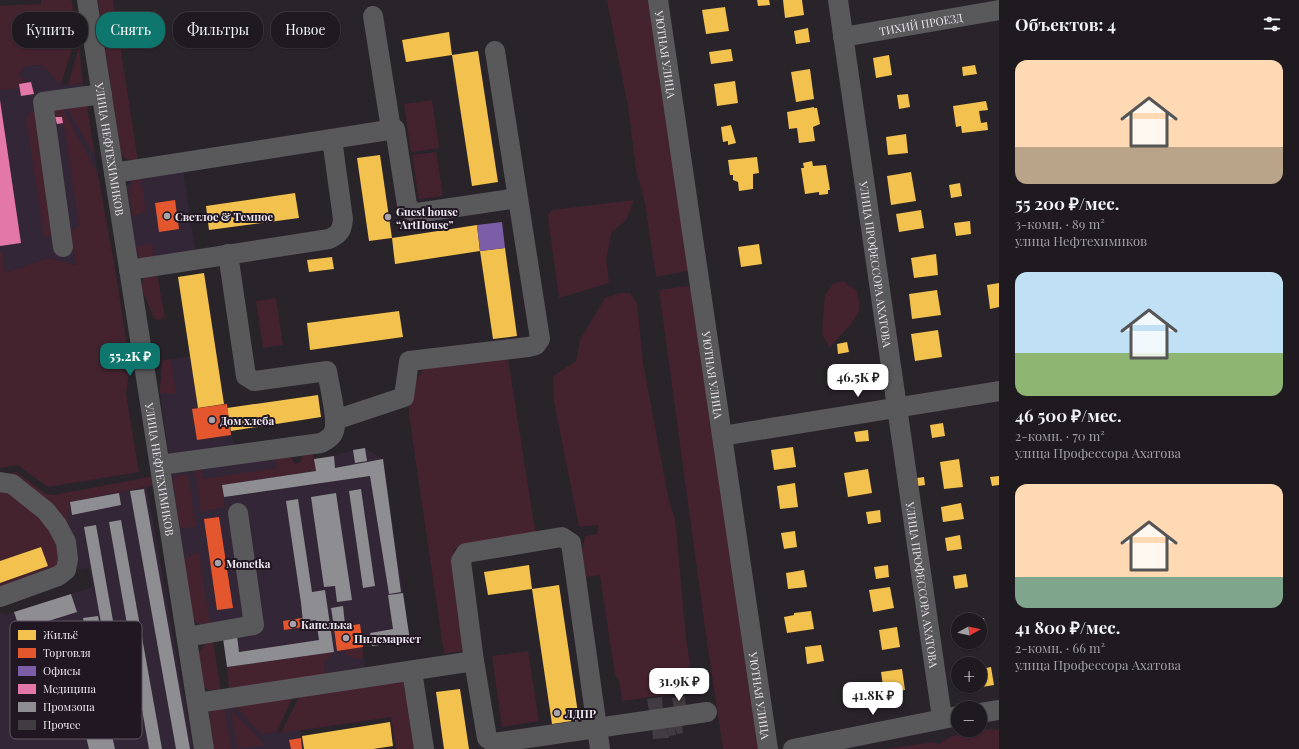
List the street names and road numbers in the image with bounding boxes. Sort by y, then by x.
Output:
street label: УЮТНАЯ УЛИЦА [652,9,680,99]
street label: ТИХИЙ ПРОЕЗД [878,9,964,38]
street label: УЛИЦА НЕФТЕХИМИКОВ [92,81,128,217]
street label: УЛИЦА ПРОФЕССОРА АХАТОВА [857,179,896,348]
street label: УЮТНАЯ УЛИЦА [699,329,727,420]
street label: УЛИЦА НЕФТЕХИМИКОВ [142,401,178,537]
street label: УЛИЦА ПРОФЕССОРА АХАТОВА [903,500,942,669]
street label: УЮТНАЯ УЛИЦА [746,650,774,740]

